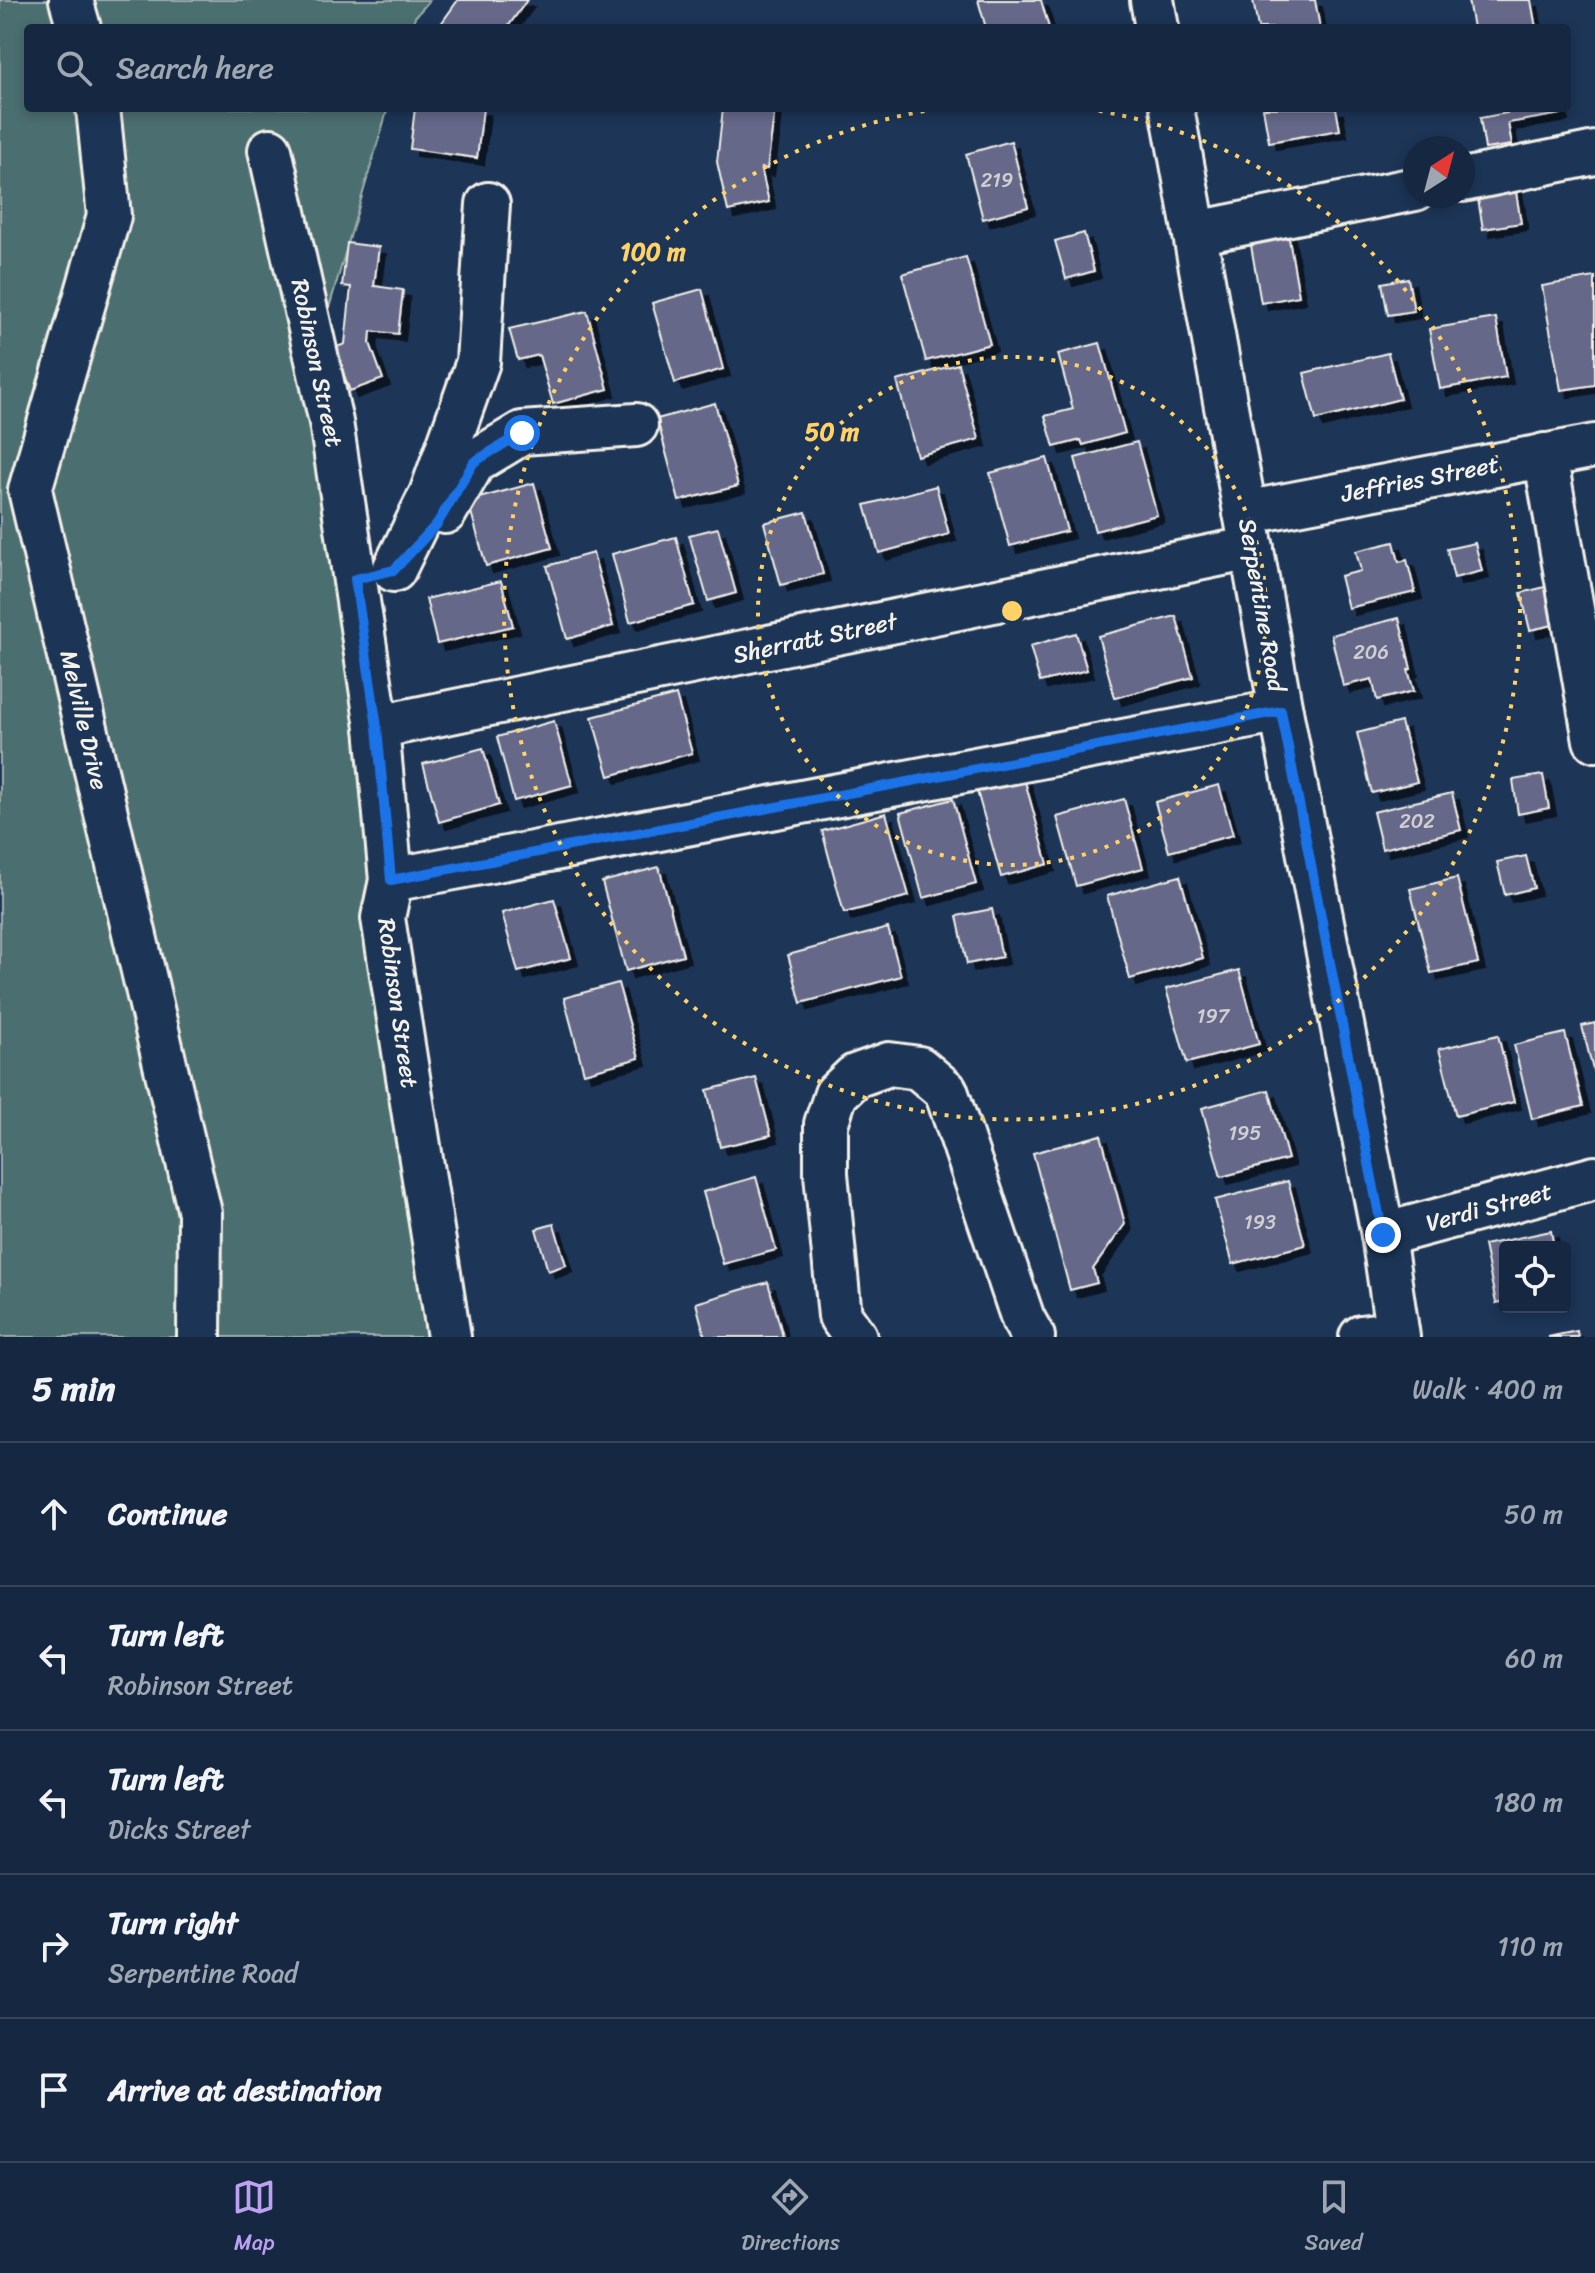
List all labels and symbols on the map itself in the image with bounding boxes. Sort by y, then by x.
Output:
north arrow [1403,136,1475,208]
house number: 219 [981,163,1013,198]
text: 100 m [620,231,686,273]
street label: Robinson Street [279,275,355,451]
text: 50 m [805,411,860,453]
route start [504,415,540,451]
street label: Jeffries Street [1337,443,1502,515]
street label: Serpentine Road [1226,515,1298,696]
centre of rings [998,597,1026,625]
street label: Sherratt Street [729,600,902,676]
house number: 206 [1353,635,1389,670]
street label: Melville Drive [48,646,120,794]
house number: 202 [1399,804,1435,839]
street label: Robinson Street [365,915,431,1091]
house number: 197 [1197,999,1231,1034]
house number: 195 [1228,1116,1262,1151]
street label: Verdi Street [1421,1170,1557,1244]
house number: 193 [1244,1205,1276,1240]
route end [1365,1217,1401,1253]

